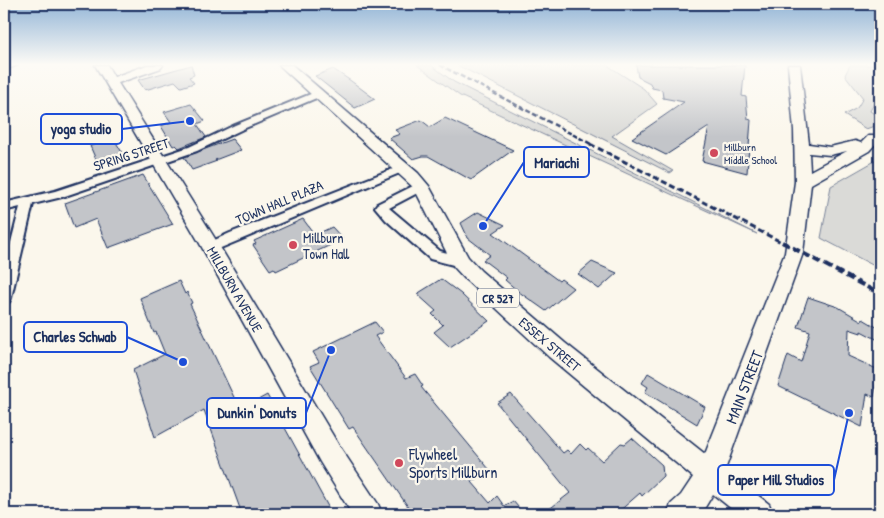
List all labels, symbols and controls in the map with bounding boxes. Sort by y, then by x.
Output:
callout: yoga studio [41,114,122,144]
text: yoga studio [50,118,111,140]
street label: SPRING STREET [91,133,172,175]
place label: Millburn Middle School [724,140,777,167]
callout: Mariachi [524,147,589,177]
marker: Millburn Middle School [708,147,720,159]
text: Mariachi [534,152,580,173]
street label: TOWN HALL PLAZA [232,175,326,229]
place label: Millburn Town Hall [303,228,350,263]
marker: Millburn Town Hall [287,239,299,251]
street label: MILLBURN AVENUE [203,243,267,335]
road number: CR 527 [477,288,519,308]
street label: ESSEX STREET [515,313,585,376]
callout: Charles Schwab [24,322,127,352]
text: Charles Schwab [33,326,117,347]
street label: MAIN STREET [720,347,768,427]
callout: Dunkin' Donuts [207,398,306,428]
text: Dunkin' Donuts [217,402,297,423]
place label: Flywheel Sports Millburn [408,443,498,483]
marker: Flywheel Sports Millburn [393,457,405,469]
callout: Paper Mill Studios [718,465,834,495]
text: Paper Mill Studios [728,469,824,491]

